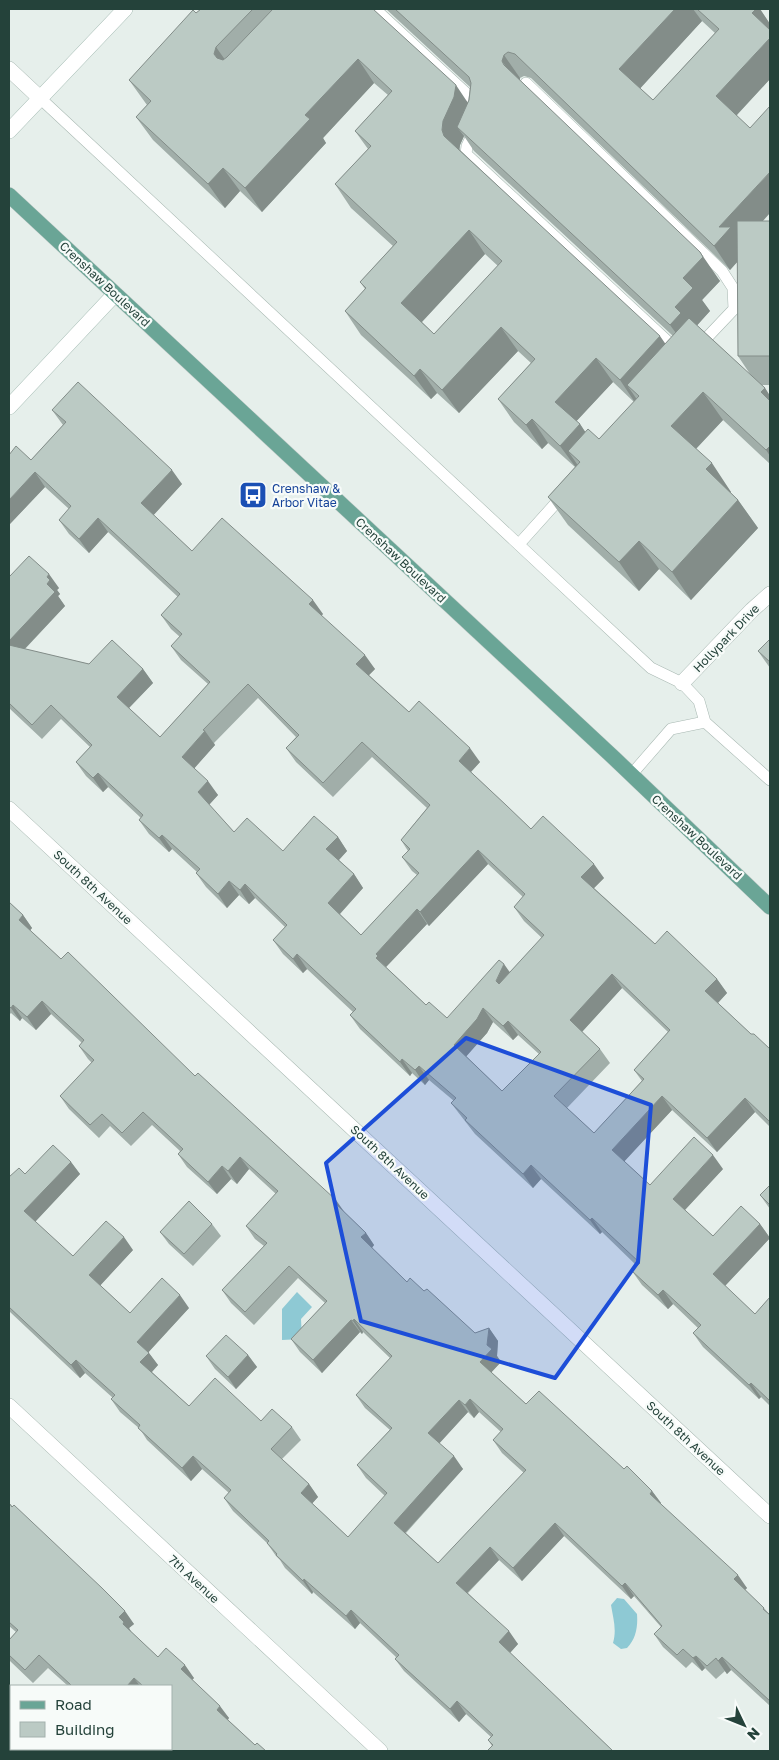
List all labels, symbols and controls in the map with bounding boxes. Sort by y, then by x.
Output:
street label: Crenshaw Boulevard [57,238,153,330]
bus stop icon: Crenshaw & Arbor Vitae [238,480,268,510]
place label: Crenshaw & Arbor Vitae [272,481,340,510]
street label: Crenshaw Boulevard [353,514,449,606]
street label: Hollypark Drive [690,601,762,675]
street label: Crenshaw Boulevard [649,791,745,883]
street label: South 8th Avenue [51,847,136,927]
street label: South 8th Avenue [348,1122,433,1202]
street label: South 8th Avenue [644,1398,729,1478]
street label: 7th Avenue [166,1552,223,1606]
legend [10,1685,172,1750]
text: Road [55,1695,92,1713]
north arrow [719,1700,769,1750]
text: Building [55,1720,115,1738]
text: N [744,1725,764,1744]

